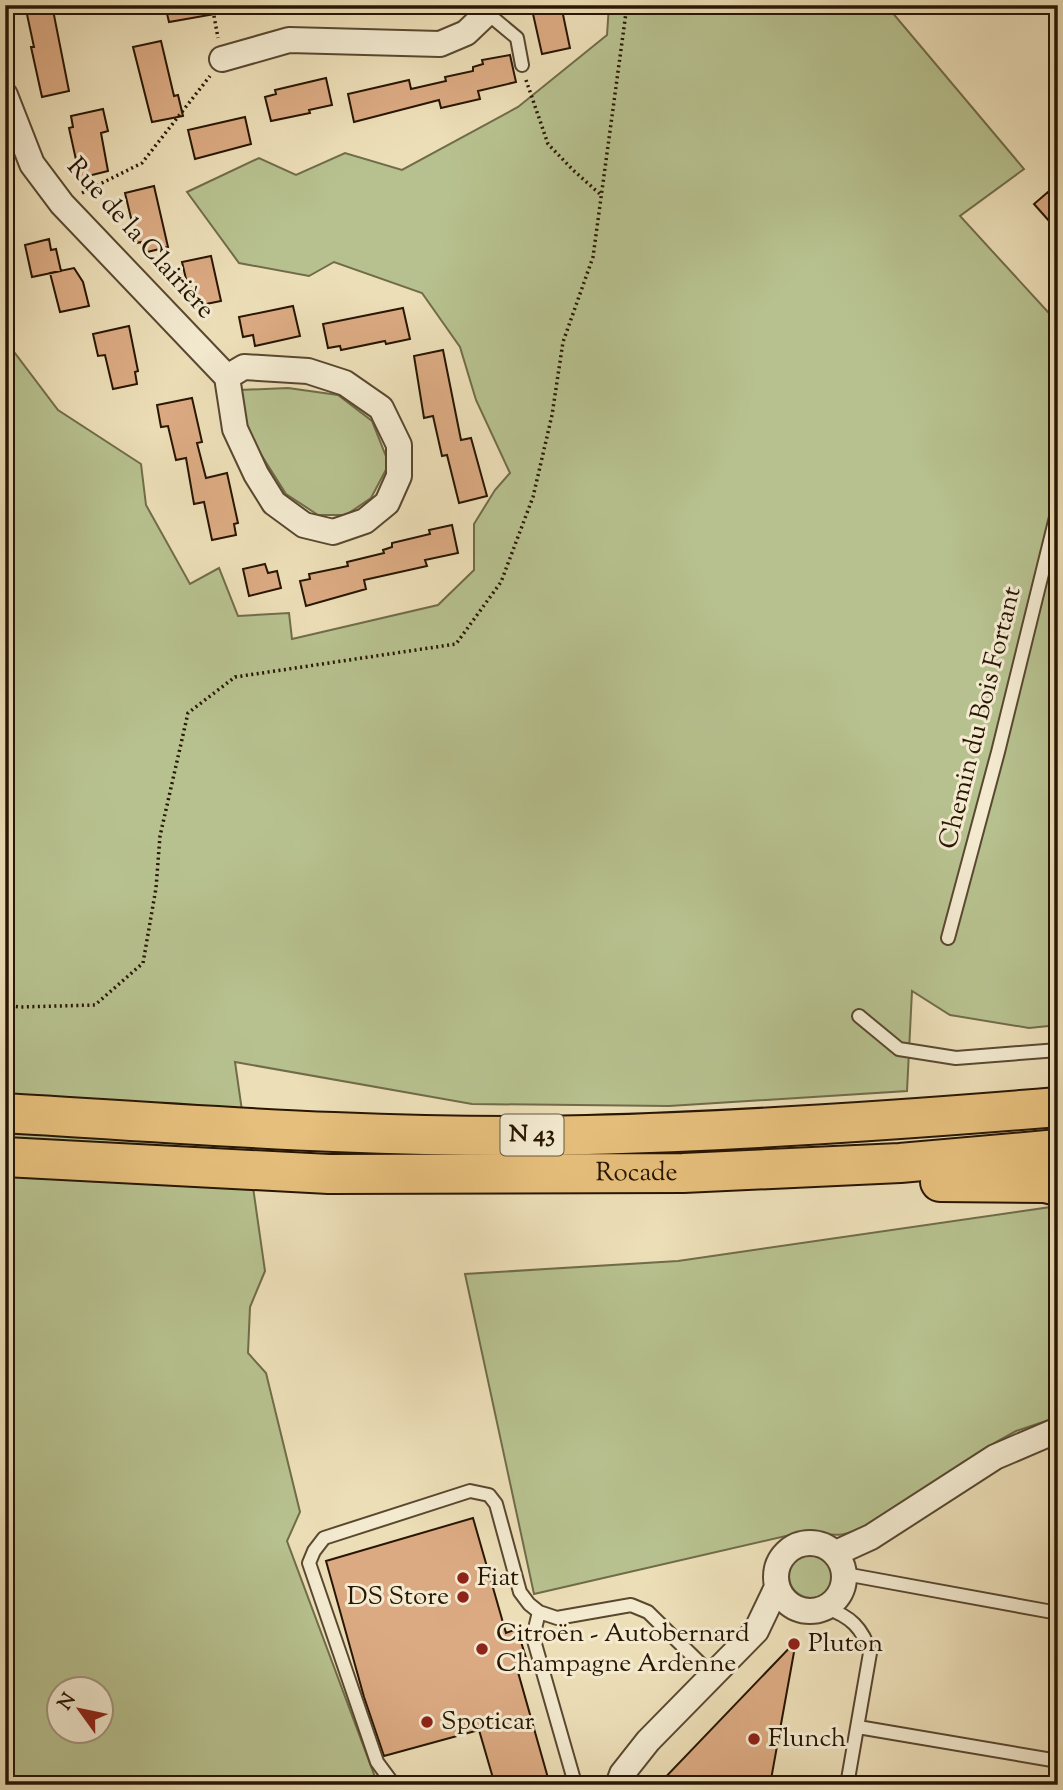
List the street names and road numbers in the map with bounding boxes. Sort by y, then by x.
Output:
street label: Rue de la Clairière [57,150,223,328]
street label: Chemin du Bois Fortant [930,583,1032,853]
road number: N 43 [500,1114,564,1156]
street label: Rocade [595,1155,678,1192]

